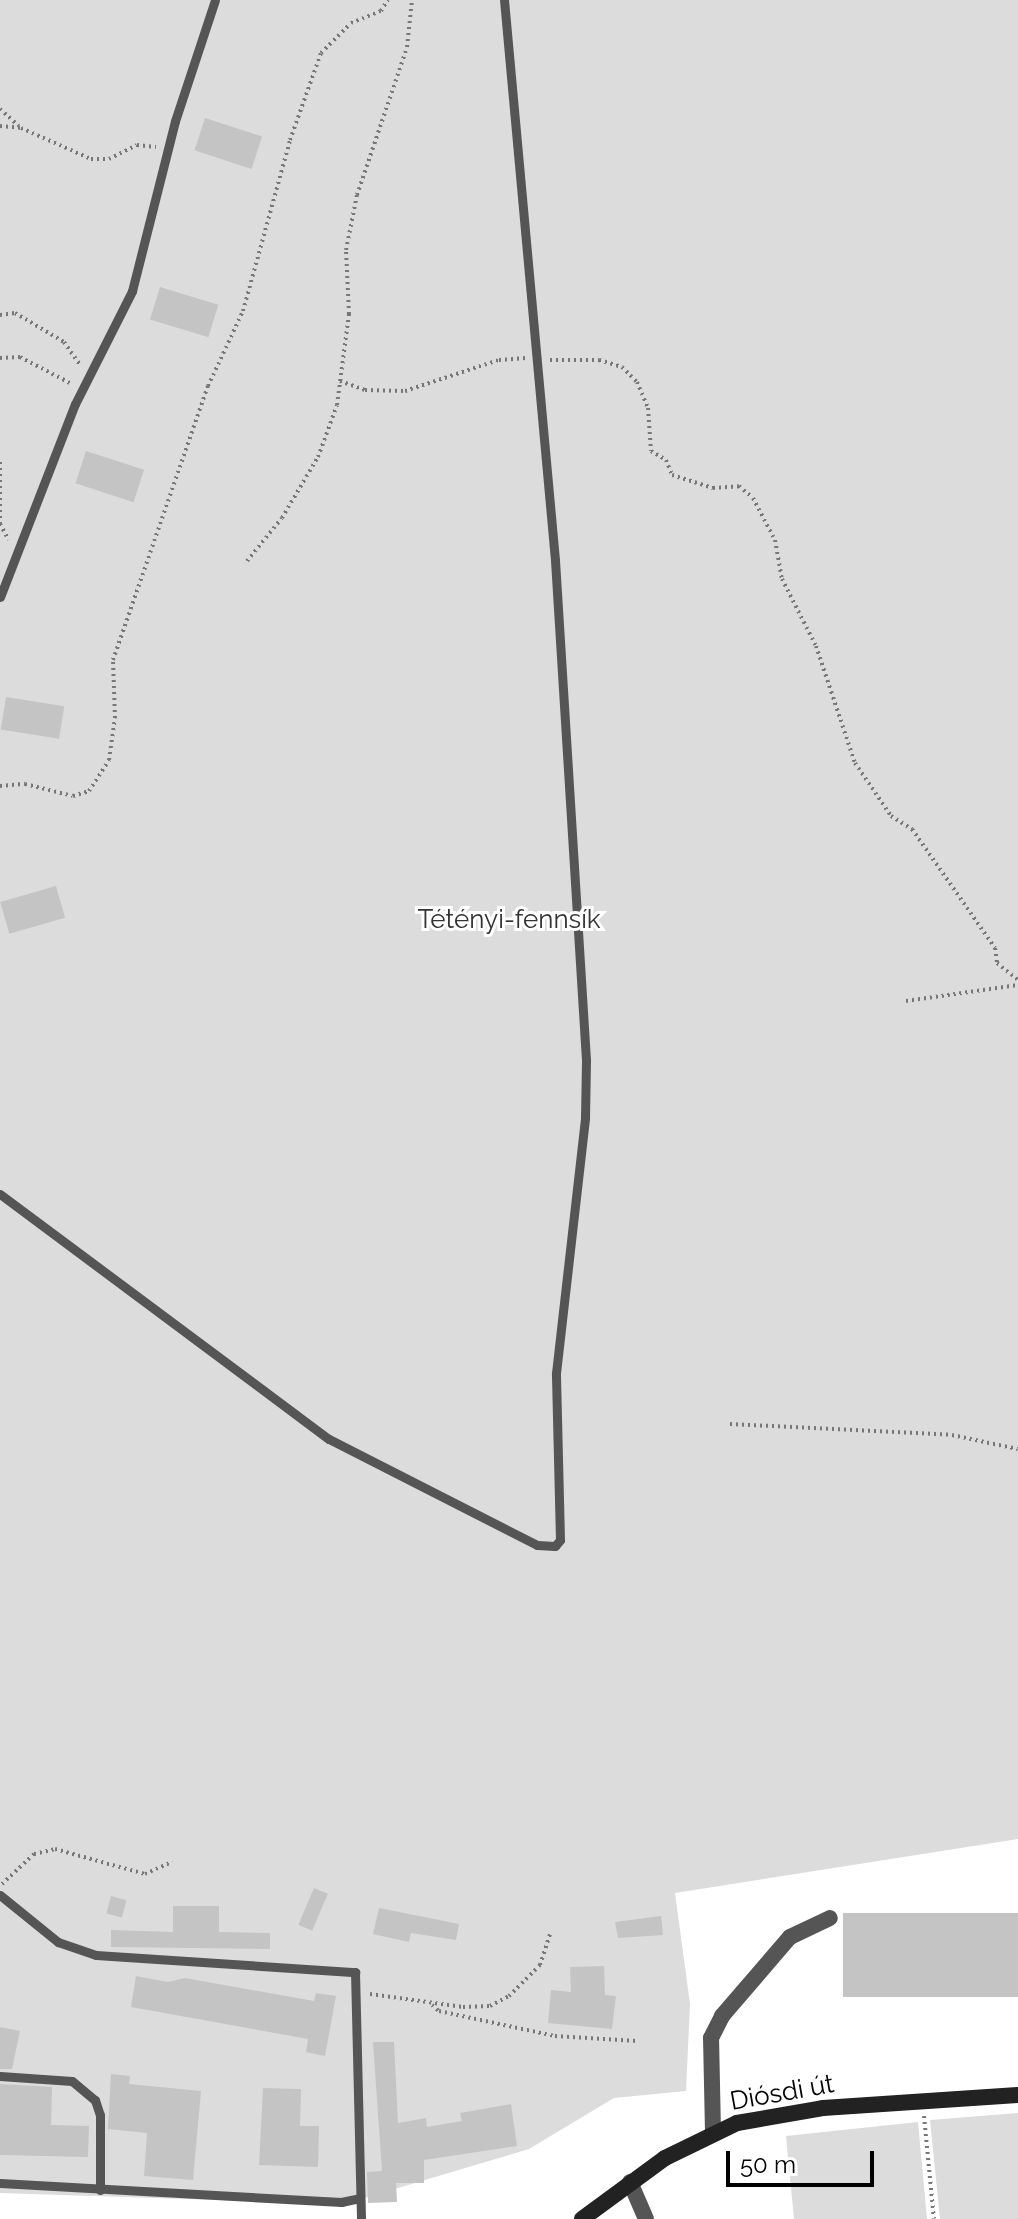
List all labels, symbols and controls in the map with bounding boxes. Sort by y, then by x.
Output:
park label: Tétényi-fennsík [417,904,601,936]
street label: Diósdi út [728,2069,836,2117]
scale bar [730,2135,878,2185]
text: 50 m [740,2150,796,2179]

